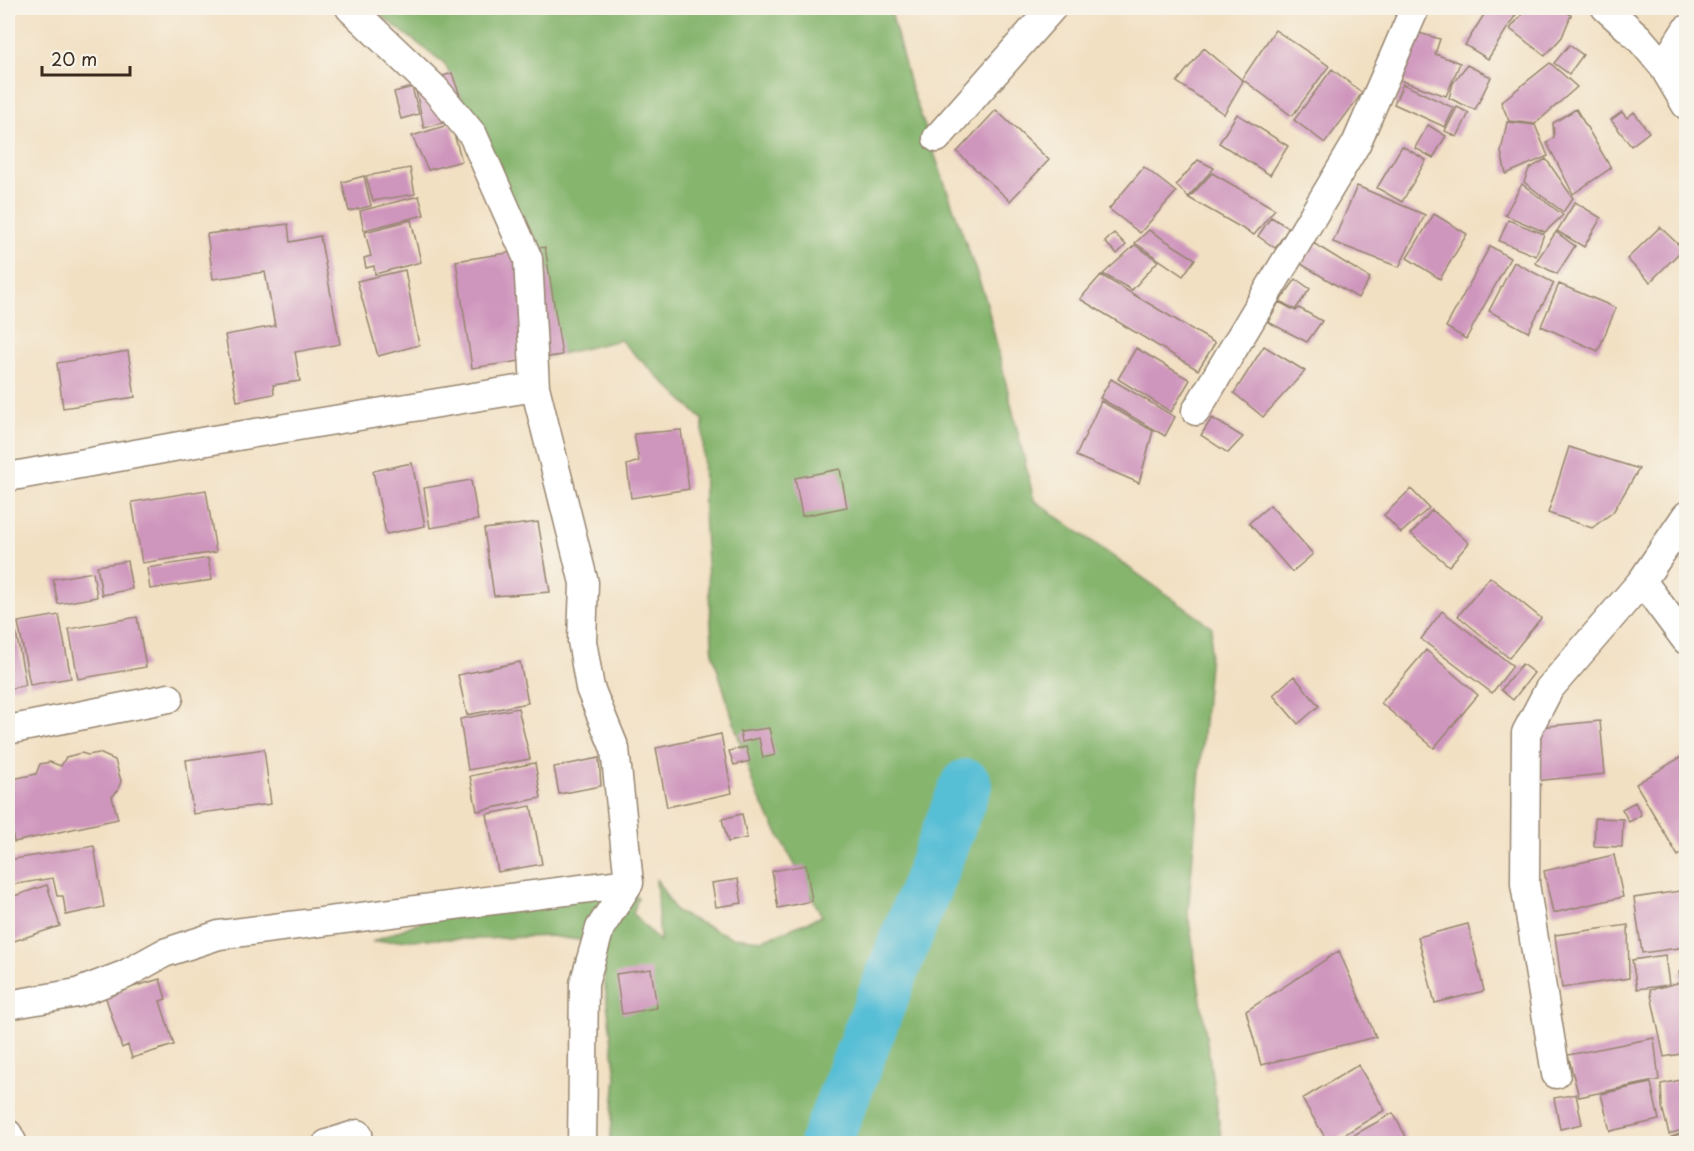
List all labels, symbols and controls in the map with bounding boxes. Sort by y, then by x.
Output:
scale bar [42,39,130,77]
text: 20 m [51,45,97,72]

